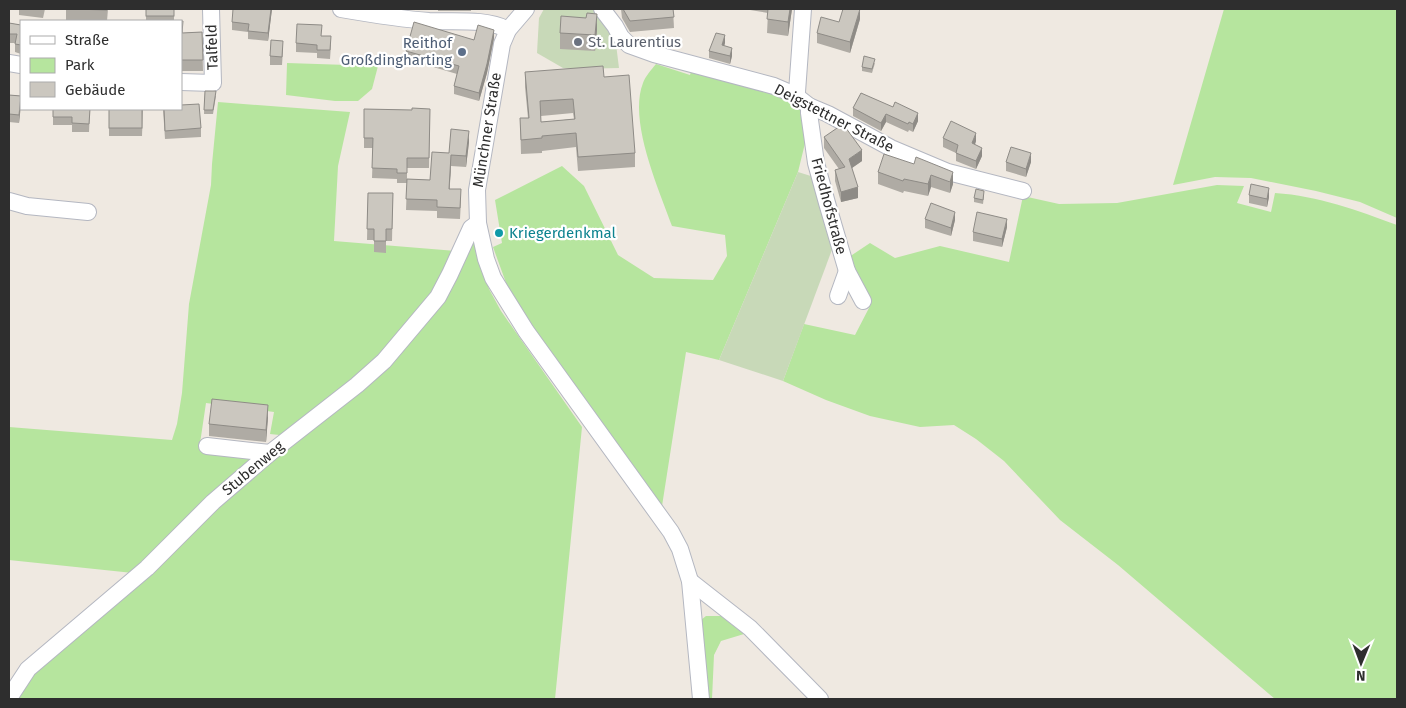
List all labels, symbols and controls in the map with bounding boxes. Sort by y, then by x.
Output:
legend [20,20,182,110]
street label: Talfeld [202,24,222,70]
text: Straße [65,31,109,49]
place label: St. Laurentius [588,33,681,51]
place label: Reithof Großdingharting [341,34,453,69]
marker: St. Laurentius [572,36,584,48]
marker: Reithof Großdingharting [456,46,468,58]
text: Park [65,56,95,74]
street label: Münchner Straße [469,71,505,189]
street label: Deigstettner Straße [771,80,897,156]
text: Gebäude [65,81,125,99]
street label: Friedhofstraße [807,156,851,256]
place label: Kriegerdenkmal [509,224,617,242]
marker: Kriegerdenkmal [493,227,505,239]
street label: Stubenweg [219,437,288,499]
north arrow [1336,638,1386,688]
text: N [1356,667,1366,684]

